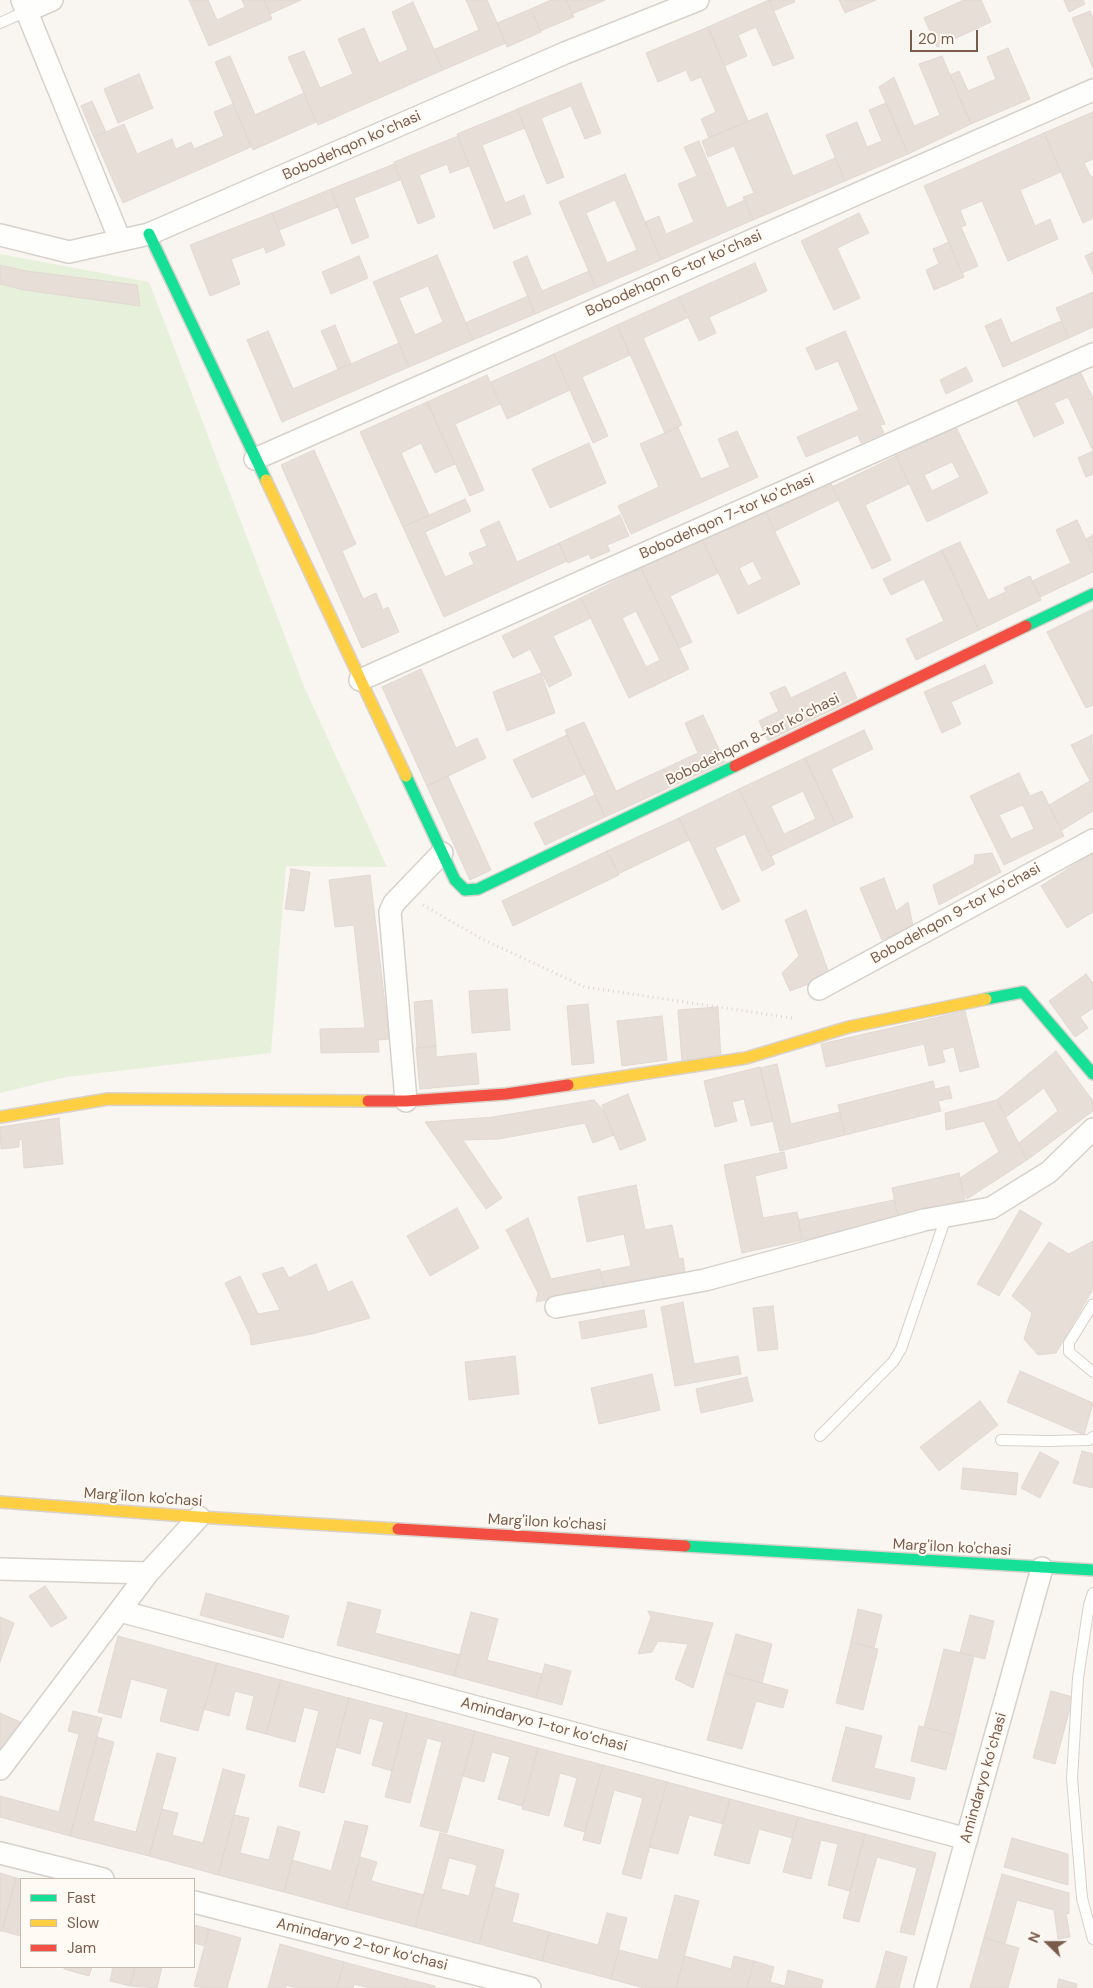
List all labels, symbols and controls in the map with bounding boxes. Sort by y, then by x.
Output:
scale bar [913,20,980,52]
text: 20 m [918,29,954,49]
street label: Bobodehqon koʼchasi [280,107,424,185]
street label: Bobodehqon 6-tor koʼchasi [583,227,765,321]
street label: Bobodehqon 7-tor koʼchasi [637,470,817,564]
street label: Bobodehqon 8-tor koʼchasi [663,690,843,790]
street label: Bobodehqon 9-tor koʼchasi [868,860,1044,968]
street label: Marg'ilon ko'chasi [83,1485,203,1511]
street label: Marg'ilon ko'chasi [487,1511,607,1535]
street label: Marg'ilon ko'chasi [892,1536,1012,1560]
street label: Amindaryo 1-tor koʻchasi [459,1694,629,1756]
street label: Amindaryo koʻchasi [957,1711,1011,1845]
legend [20,1878,195,1968]
text: Fast [67,1888,96,1908]
text: Slow [67,1913,99,1933]
street label: Amindaryo 2-tor koʻchasi [275,1915,449,1975]
north arrow [1023,1918,1073,1968]
text: N [1024,1929,1044,1945]
text: Jam [67,1938,96,1958]

